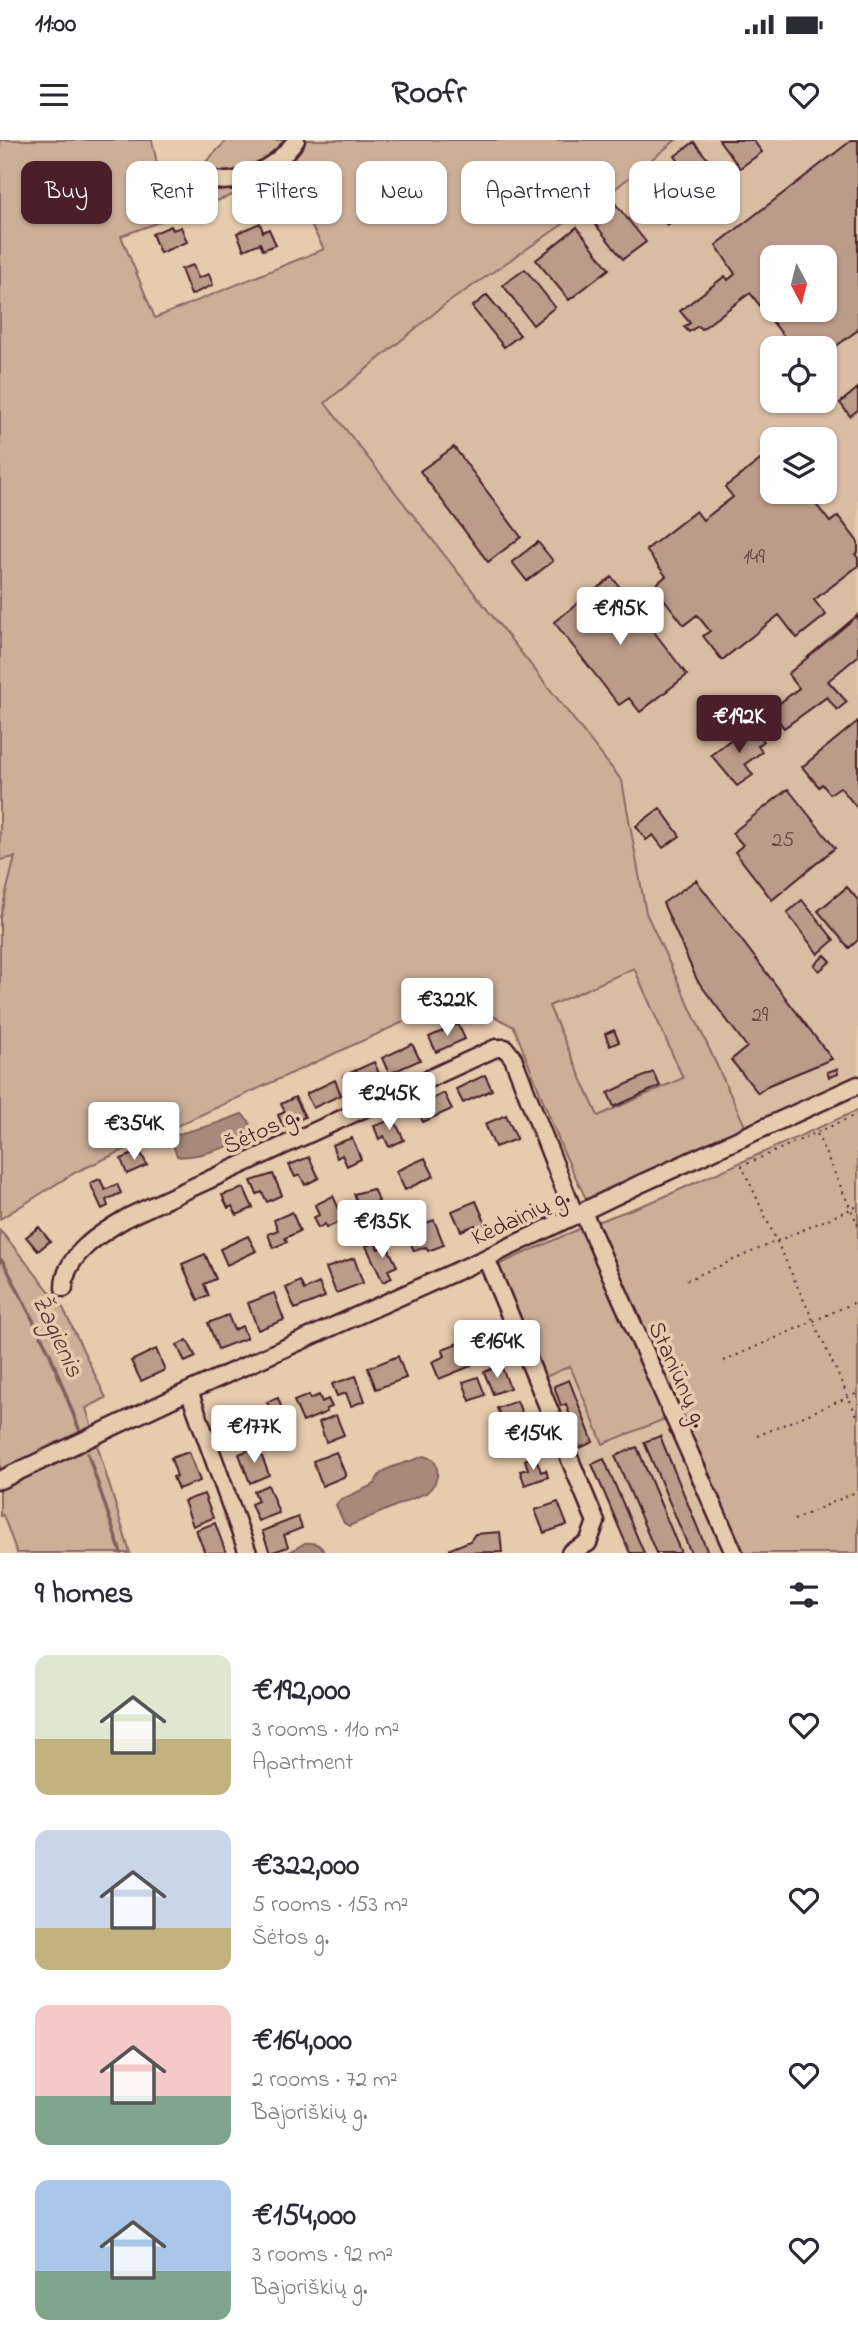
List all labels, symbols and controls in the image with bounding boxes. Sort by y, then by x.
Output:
text: 11:00 [35,6,76,44]
text: Roofr [392,71,466,118]
icon: menu [35,76,73,114]
icon: heart [785,76,823,114]
chip: Buy [21,161,112,224]
chip: Rent [126,161,218,224]
chip: Filters [232,161,342,224]
chip: New [356,161,447,224]
chip: Apartment [461,161,615,224]
chip: House [629,161,740,224]
north arrow [760,245,836,322]
map controls [760,245,837,504]
button: locate [760,336,837,413]
button: layers [760,427,837,504]
house number: 149 [743,543,766,573]
pin: €195K [571,588,669,647]
text: €195K [593,593,647,626]
pin: €192K [690,696,788,755]
text: €192K [713,701,765,734]
house number: 25 [772,826,794,856]
pin: €322K [398,978,496,1038]
text: €322K [417,984,477,1017]
house number: 29 [752,1001,769,1031]
pin: €245K [340,1072,438,1132]
text: €245K [358,1078,420,1111]
street label: Šėtos g. [218,1099,306,1165]
pin: €354K [85,1102,183,1162]
text: €354K [104,1108,164,1141]
street label: Kėdainių g. [466,1180,576,1256]
pin: €135K [333,1200,431,1260]
text: €135K [353,1206,411,1239]
water label: Žagienis [21,1289,92,1385]
street label: Staniūnų g. [638,1316,716,1434]
pin: €164K [448,1320,546,1380]
text: €164K [470,1326,524,1359]
pin: €177K [205,1406,303,1465]
text: €177K [227,1411,281,1444]
pin: €154K [484,1412,582,1472]
text: €154K [504,1418,562,1451]
text: 9 homes [35,1573,133,1617]
icon: filters [785,1576,823,1614]
text: €192,000 [252,1670,350,1714]
icon: home [91,1683,175,1767]
icon: heart [785,1706,823,1744]
text: 3 rooms · 110 m² [252,1714,399,1747]
text: Apartment [252,1747,353,1780]
text: €322,000 [252,1845,359,1889]
icon: home [91,1858,175,1942]
icon: heart [785,1881,823,1919]
text: 5 rooms · 153 m² [252,1889,408,1922]
text: Šėtos g. [252,1922,329,1955]
text: €164,000 [252,2020,352,2064]
icon: home [91,2033,175,2117]
icon: heart [785,2056,823,2094]
text: 2 rooms · 72 m² [252,2064,398,2097]
text: Bajoriškių g. [252,2097,368,2130]
text: €154,000 [252,2195,356,2239]
icon: home [91,2208,175,2292]
icon: heart [785,2231,823,2269]
text: 3 rooms · 92 m² [252,2239,393,2272]
text: Bajoriškių g. [252,2272,368,2305]

